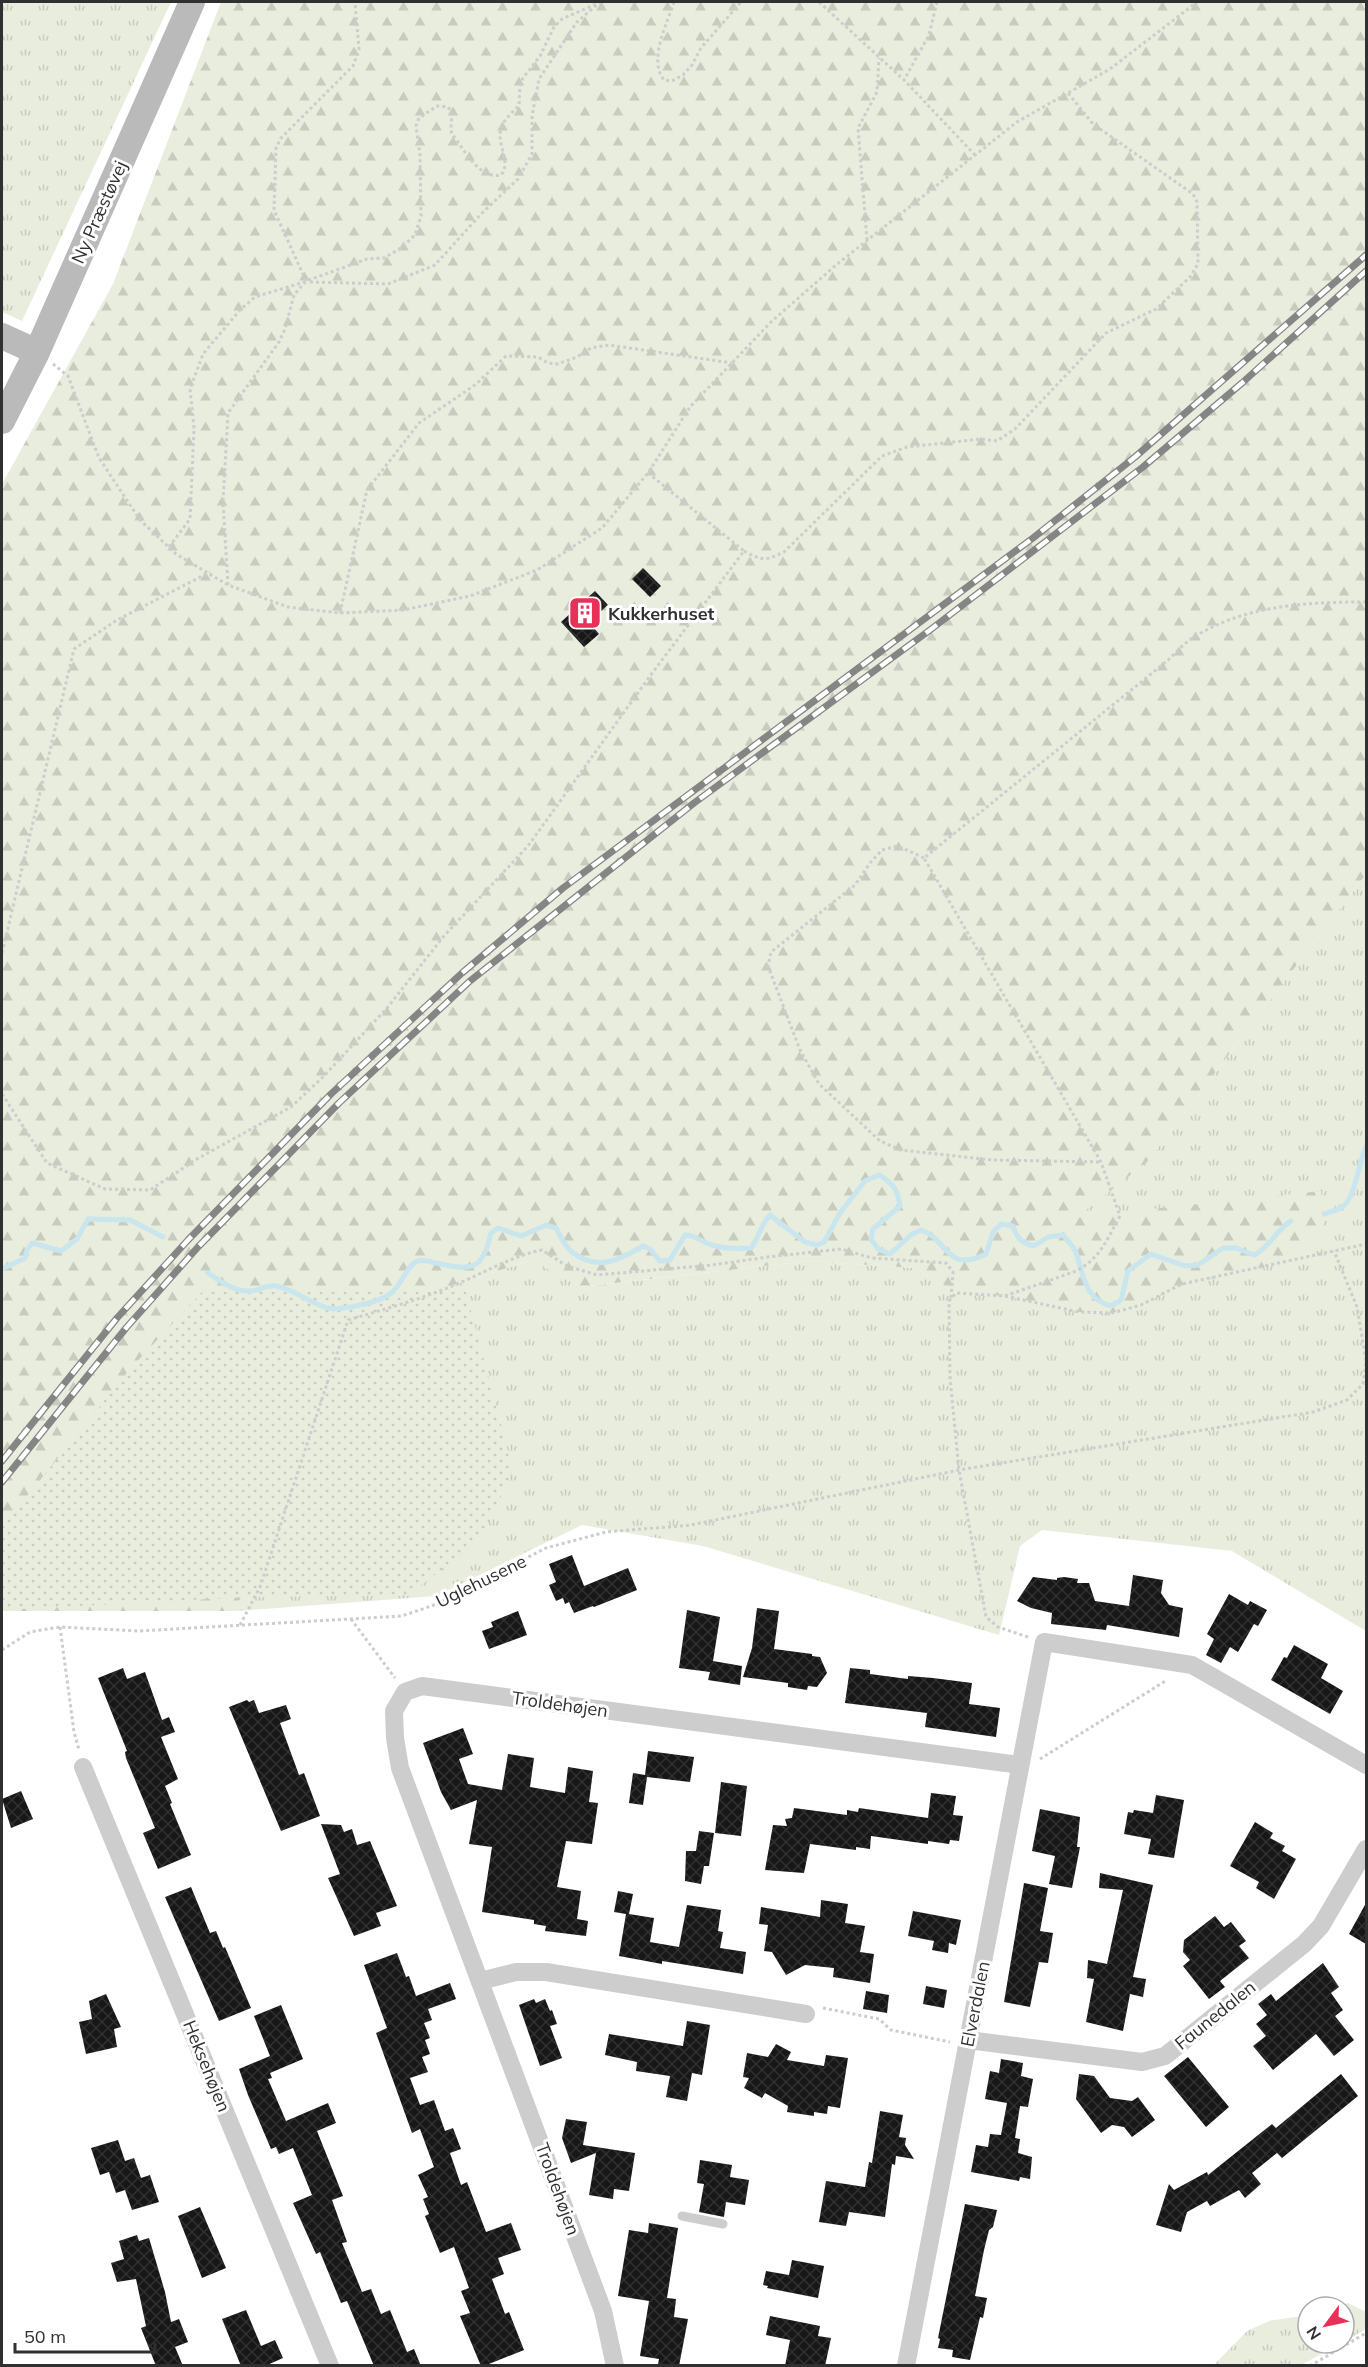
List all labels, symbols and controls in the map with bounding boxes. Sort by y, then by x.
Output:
street label: Ny Præstøvej [66,157,132,267]
building icon: Kukkerhuset [567,595,603,631]
place label: Kukkerhuset [608,602,715,625]
street label: Uglehusene [432,1549,530,1613]
street label: Troldehøjen [511,1686,609,1722]
street label: Elverdalen [955,1959,995,2049]
street label: Faunedalen [1170,1975,1260,2055]
street label: Heksehøjen [178,2017,236,2115]
street label: Troldehøjen [531,2140,585,2238]
north arrow [1296,2295,1356,2355]
scale bar [15,2316,154,2354]
text: N [1302,2323,1325,2344]
text: 50 m [24,2325,66,2348]

